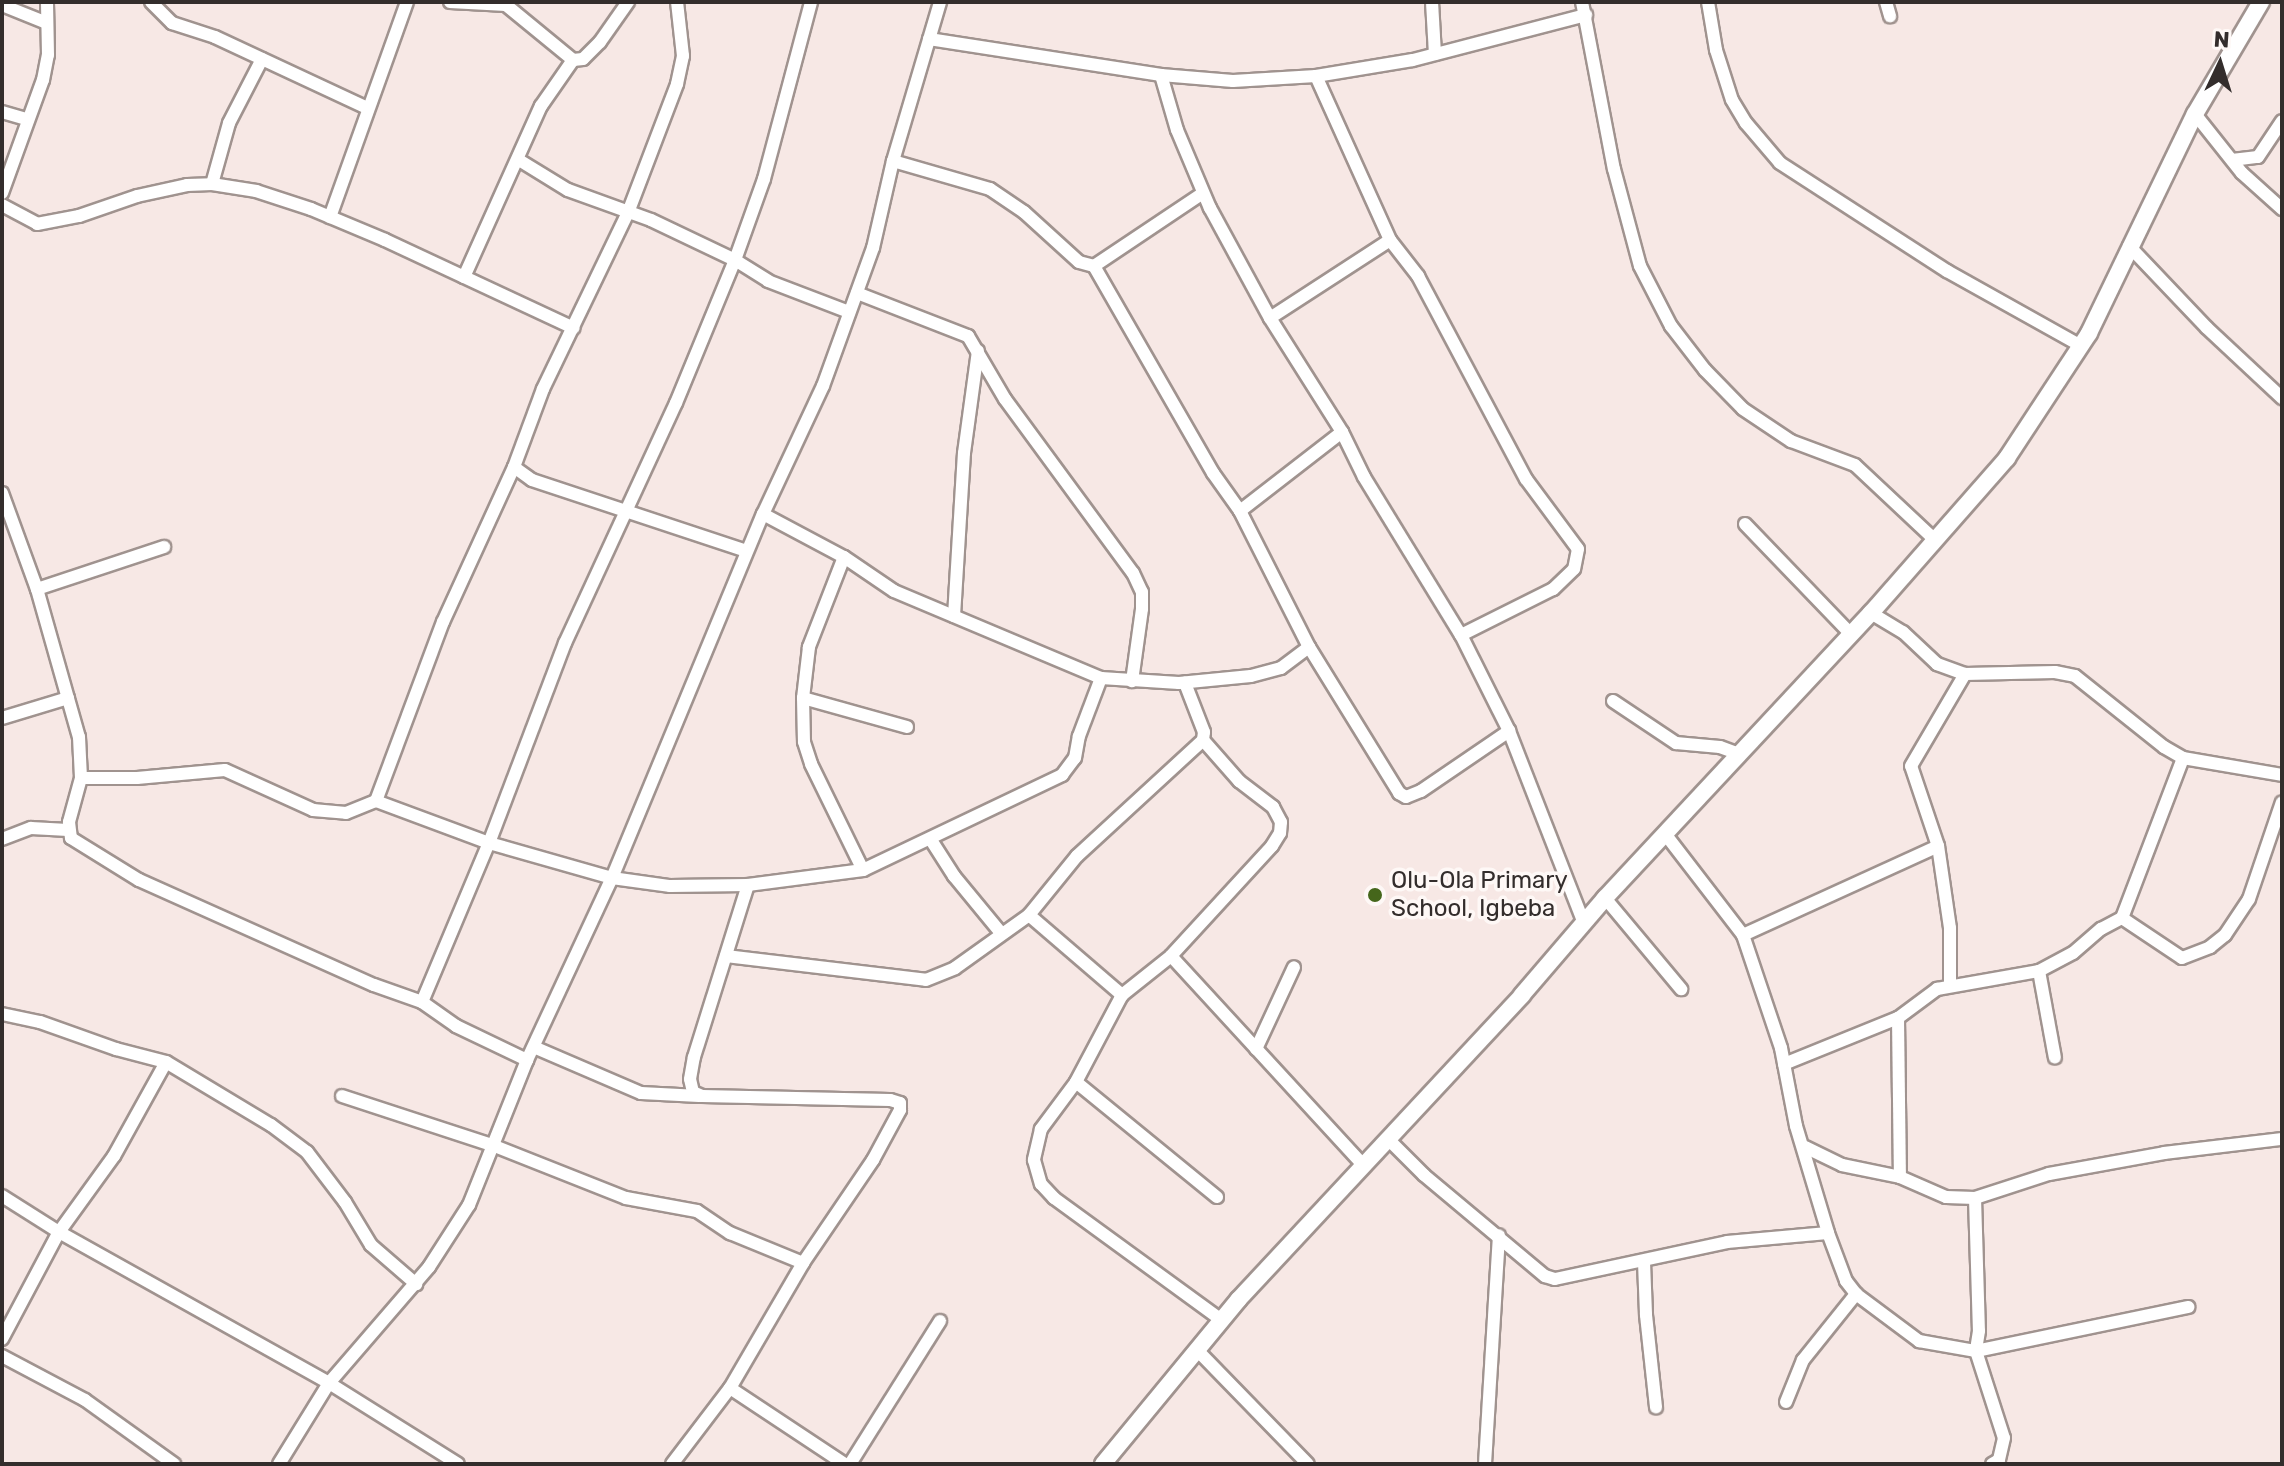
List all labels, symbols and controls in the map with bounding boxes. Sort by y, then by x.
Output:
north arrow [2180,24,2260,104]
text: N [2213,26,2231,54]
place label: Olu-Ola Primary School, Igbeba [1391,867,1568,923]
marker: Olu-Ola Primary School, Igbeba [1366,886,1384,904]

